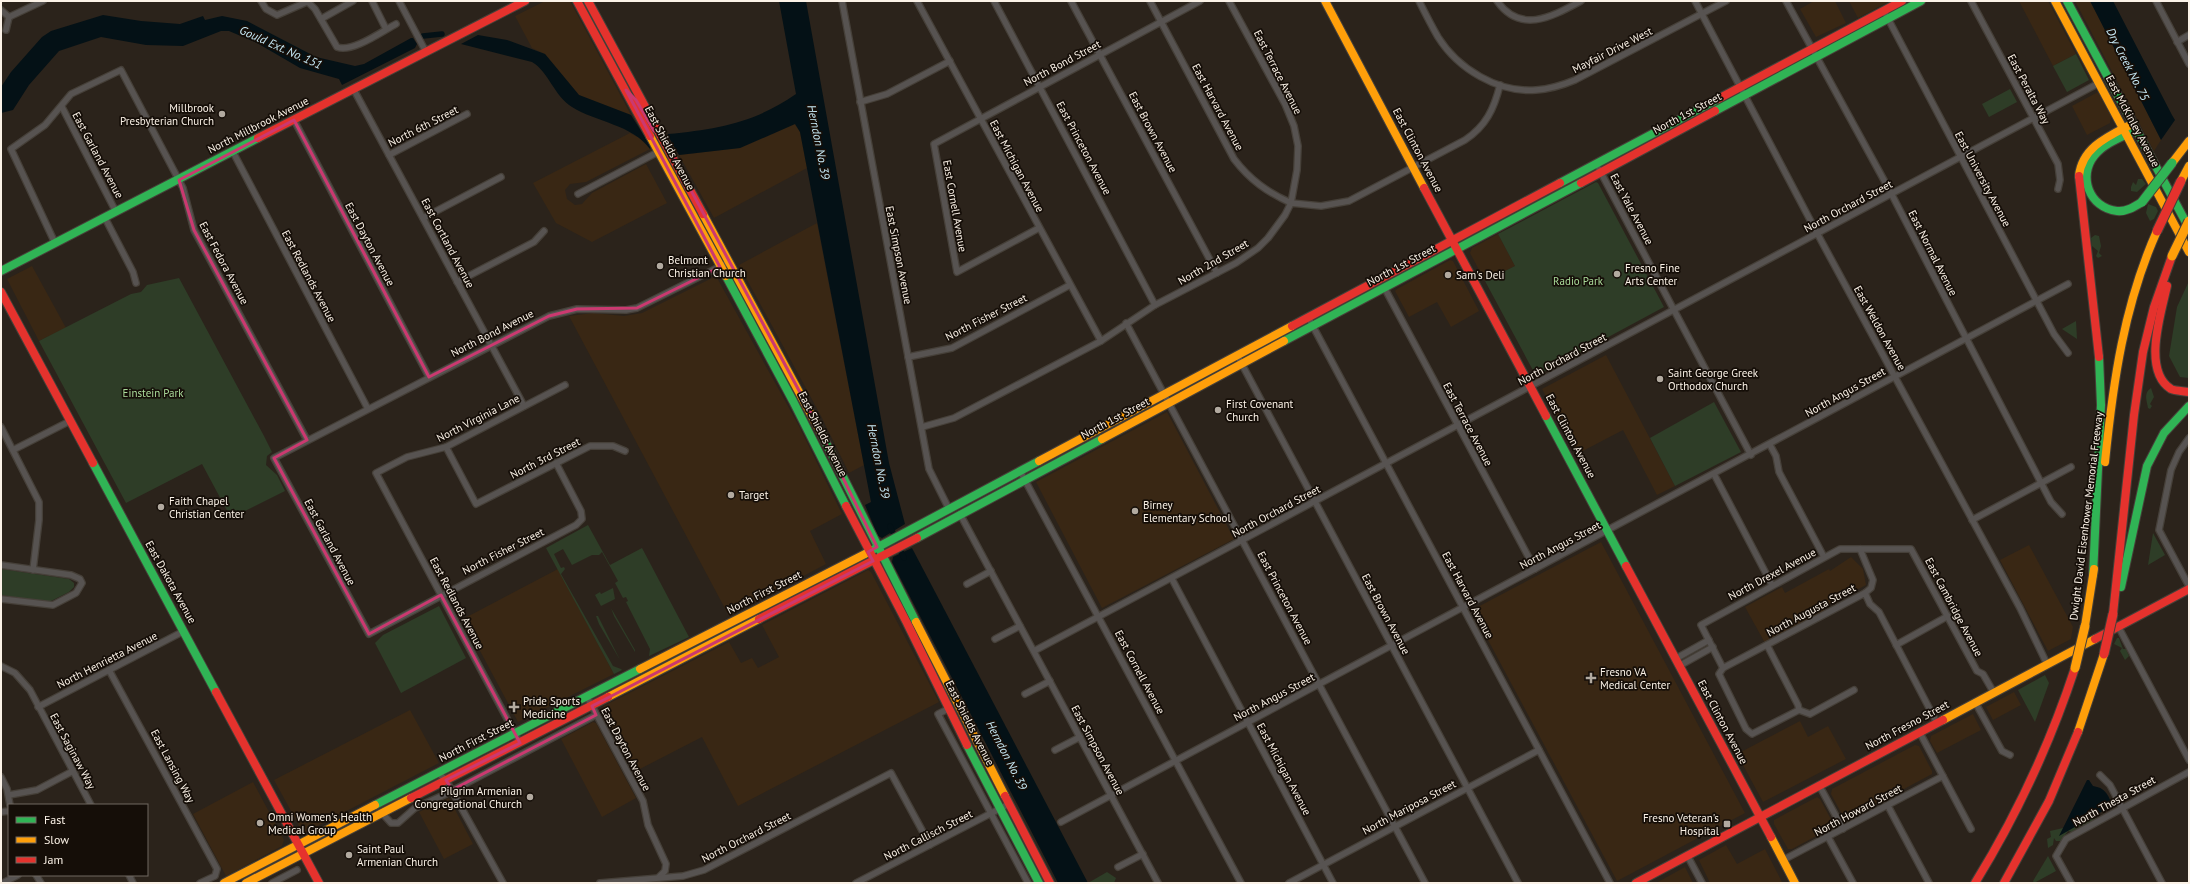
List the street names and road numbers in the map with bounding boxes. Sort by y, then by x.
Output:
street label: Mayfair Drive West [1570,24,1655,76]
street label: East Terrace Avenue [1251,27,1305,117]
street label: North Bond Street [1021,37,1103,89]
street label: East Peralta Way [2005,51,2054,127]
street label: East Harvard Avenue [1189,61,1247,153]
street label: East McKinley Avenue [2103,73,2163,170]
street label: East Brown Avenue [1126,89,1180,175]
street label: North 1st Street [1650,89,1724,137]
street label: North Millbrook Avenue [205,93,311,157]
street label: East Princeton Avenue [1053,99,1115,198]
street label: North 6th Street [386,102,461,150]
street label: East Shields Avenue [642,103,698,193]
street label: East Clinton Avenue [1390,105,1446,195]
street label: East Garland Avenue [69,109,127,201]
street label: East Michigan Avenue [987,117,1047,215]
street label: East University Avenue [1952,129,2014,230]
street label: East Cornell Avenue [940,159,970,253]
street label: East Yale Avenue [1607,171,1657,247]
street label: North Orchard Street [1801,177,1895,235]
street label: East Cortland Avenue [418,196,478,291]
street label: East Dayton Avenue [342,200,398,289]
street label: East Simpson Avenue [883,205,915,306]
street label: East Normal Avenue [1905,208,1961,299]
street label: East Fedora Avenue [196,219,252,307]
street label: East Redlands Avenue [279,228,339,325]
street label: North 2nd Street [1175,236,1251,288]
street label: North 1st Street [1364,241,1438,289]
street label: East Weldon Avenue [1851,283,1909,373]
street label: North Fisher Street [943,290,1029,344]
street label: North Bond Avenue [448,306,536,360]
street label: North Orchard Street [1515,330,1609,388]
street label: North Angus Street [1802,364,1888,420]
street label: East Terrace Avenue [1440,380,1496,469]
street label: East Shields Avenue [795,389,851,479]
street label: North Virginia Lane [434,391,522,445]
street label: East Clinton Avenue [1543,391,1599,481]
street label: North 1st Street [1078,394,1152,442]
street label: Dwight David Eisenhower Memorial Freeway [2066,410,2106,621]
street label: North 3rd Street [508,434,583,482]
street label: North Orchard Street [1229,482,1323,540]
street label: East Garland Avenue [301,496,359,588]
street label: North Angus Street [1517,518,1603,572]
street label: North Fisher Street [460,524,546,578]
street label: East Dakota Avenue [142,538,200,626]
street label: North Drexel Avenue [1726,545,1819,603]
street label: East Princeton Avenue [1254,549,1316,648]
street label: East Harvard Avenue [1439,549,1497,641]
street label: East Redlands Avenue [427,555,487,652]
street label: East Cambridge Avenue [1922,555,1986,659]
street label: North First Street [724,567,804,617]
street label: East Brown Avenue [1359,571,1413,657]
street label: North Augusta Street [1764,581,1858,639]
street label: North Henrietta Avenue [54,628,160,691]
street label: East Cornell Avenue [1112,628,1168,717]
street label: North Angus Street [1231,670,1317,724]
street label: East Clinton Avenue [1695,677,1751,767]
street label: East Shields Avenue [942,678,998,768]
street label: North Fresno Street [1863,697,1951,753]
street label: East Simpson Avenue [1068,703,1128,798]
street label: East Dayton Avenue [598,705,654,794]
street label: East Saginaw Way [47,711,99,792]
street label: North First Street [436,715,516,765]
street label: East Michigan Avenue [1254,720,1314,818]
street label: East Lansing Way [148,727,199,806]
street label: North Thesta Street [2070,772,2158,829]
street label: North Mariposa Street [1360,776,1458,838]
street label: North Howard Street [1812,781,1905,839]
street label: North Callisch Street [881,806,975,863]
street label: North Orchard Street [699,808,793,866]

